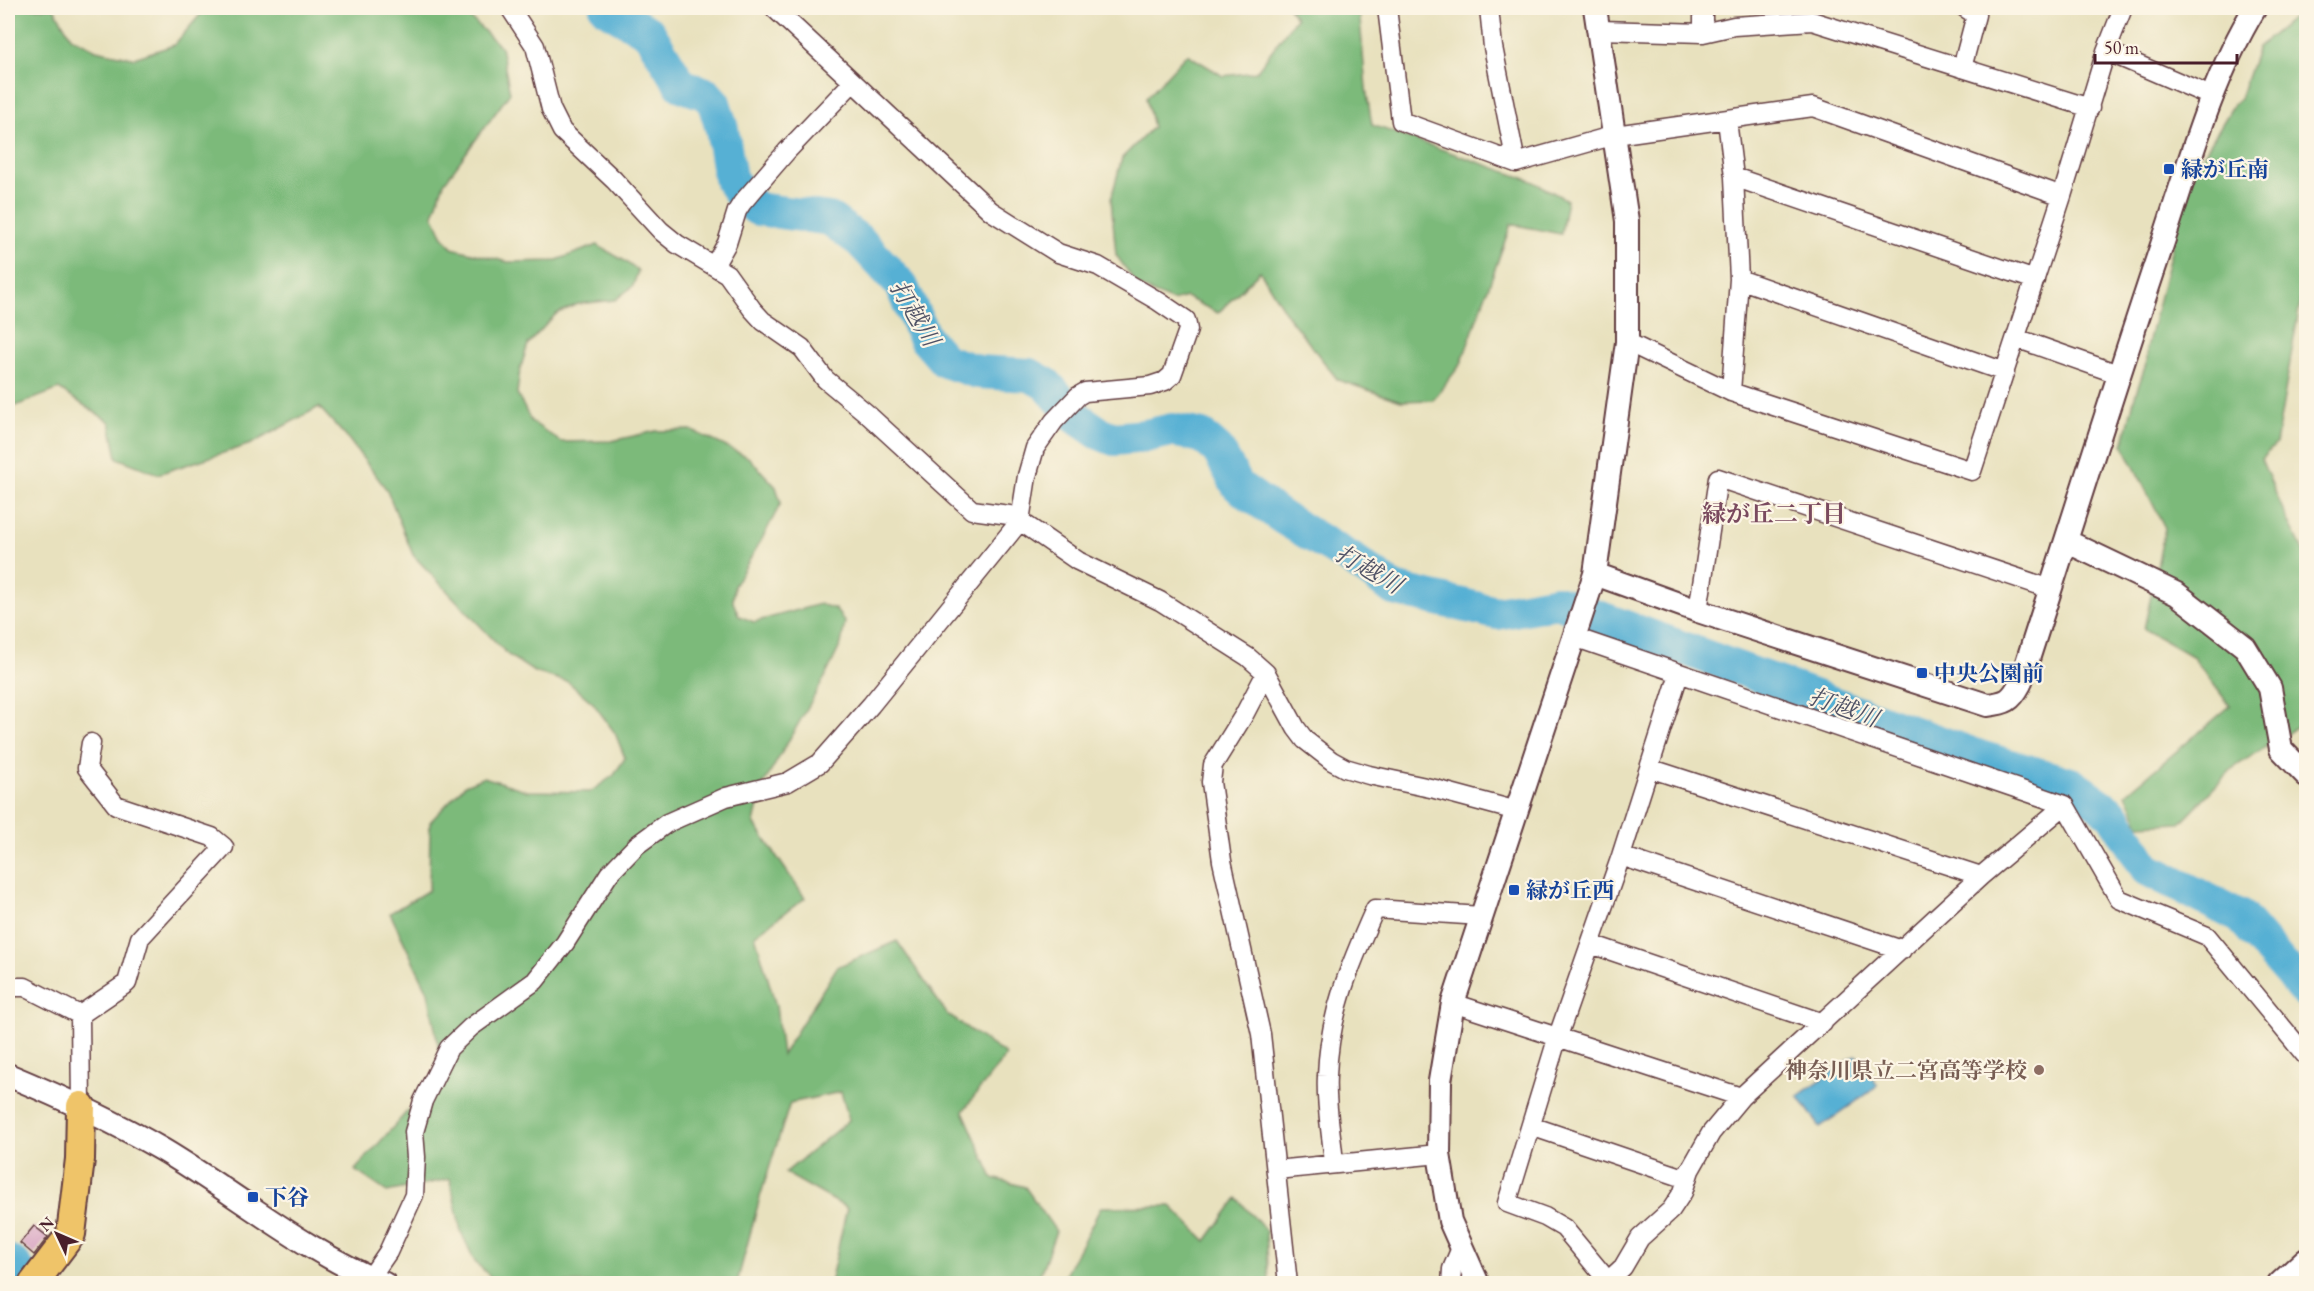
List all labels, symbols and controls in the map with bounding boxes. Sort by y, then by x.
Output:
scale bar [2095,27,2238,65]
text: 50 m [2104,36,2139,59]
place label: 緑が丘南 [2181,155,2269,184]
marker: 緑が丘南 [2162,162,2176,176]
water label: 打越川 [883,274,948,354]
district label: 緑が丘二丁目 [1702,498,1846,529]
water label: 打越川 [1330,538,1411,602]
place label: 中央公園前 [1934,659,2044,688]
marker: 中央公園前 [1915,666,1929,680]
water label: 打越川 [1805,680,1886,735]
place label: 緑が丘西 [1526,876,1614,905]
marker: 緑が丘西 [1507,883,1521,897]
place label: 神奈川県立二宮高等学校 [1785,1056,2027,1085]
marker: 神奈川県立二宮高等学校 [2032,1063,2046,1077]
place label: 下谷 [265,1183,309,1212]
marker: 下谷 [246,1190,260,1204]
north arrow [27,1204,87,1264]
text: N [35,1212,59,1236]

